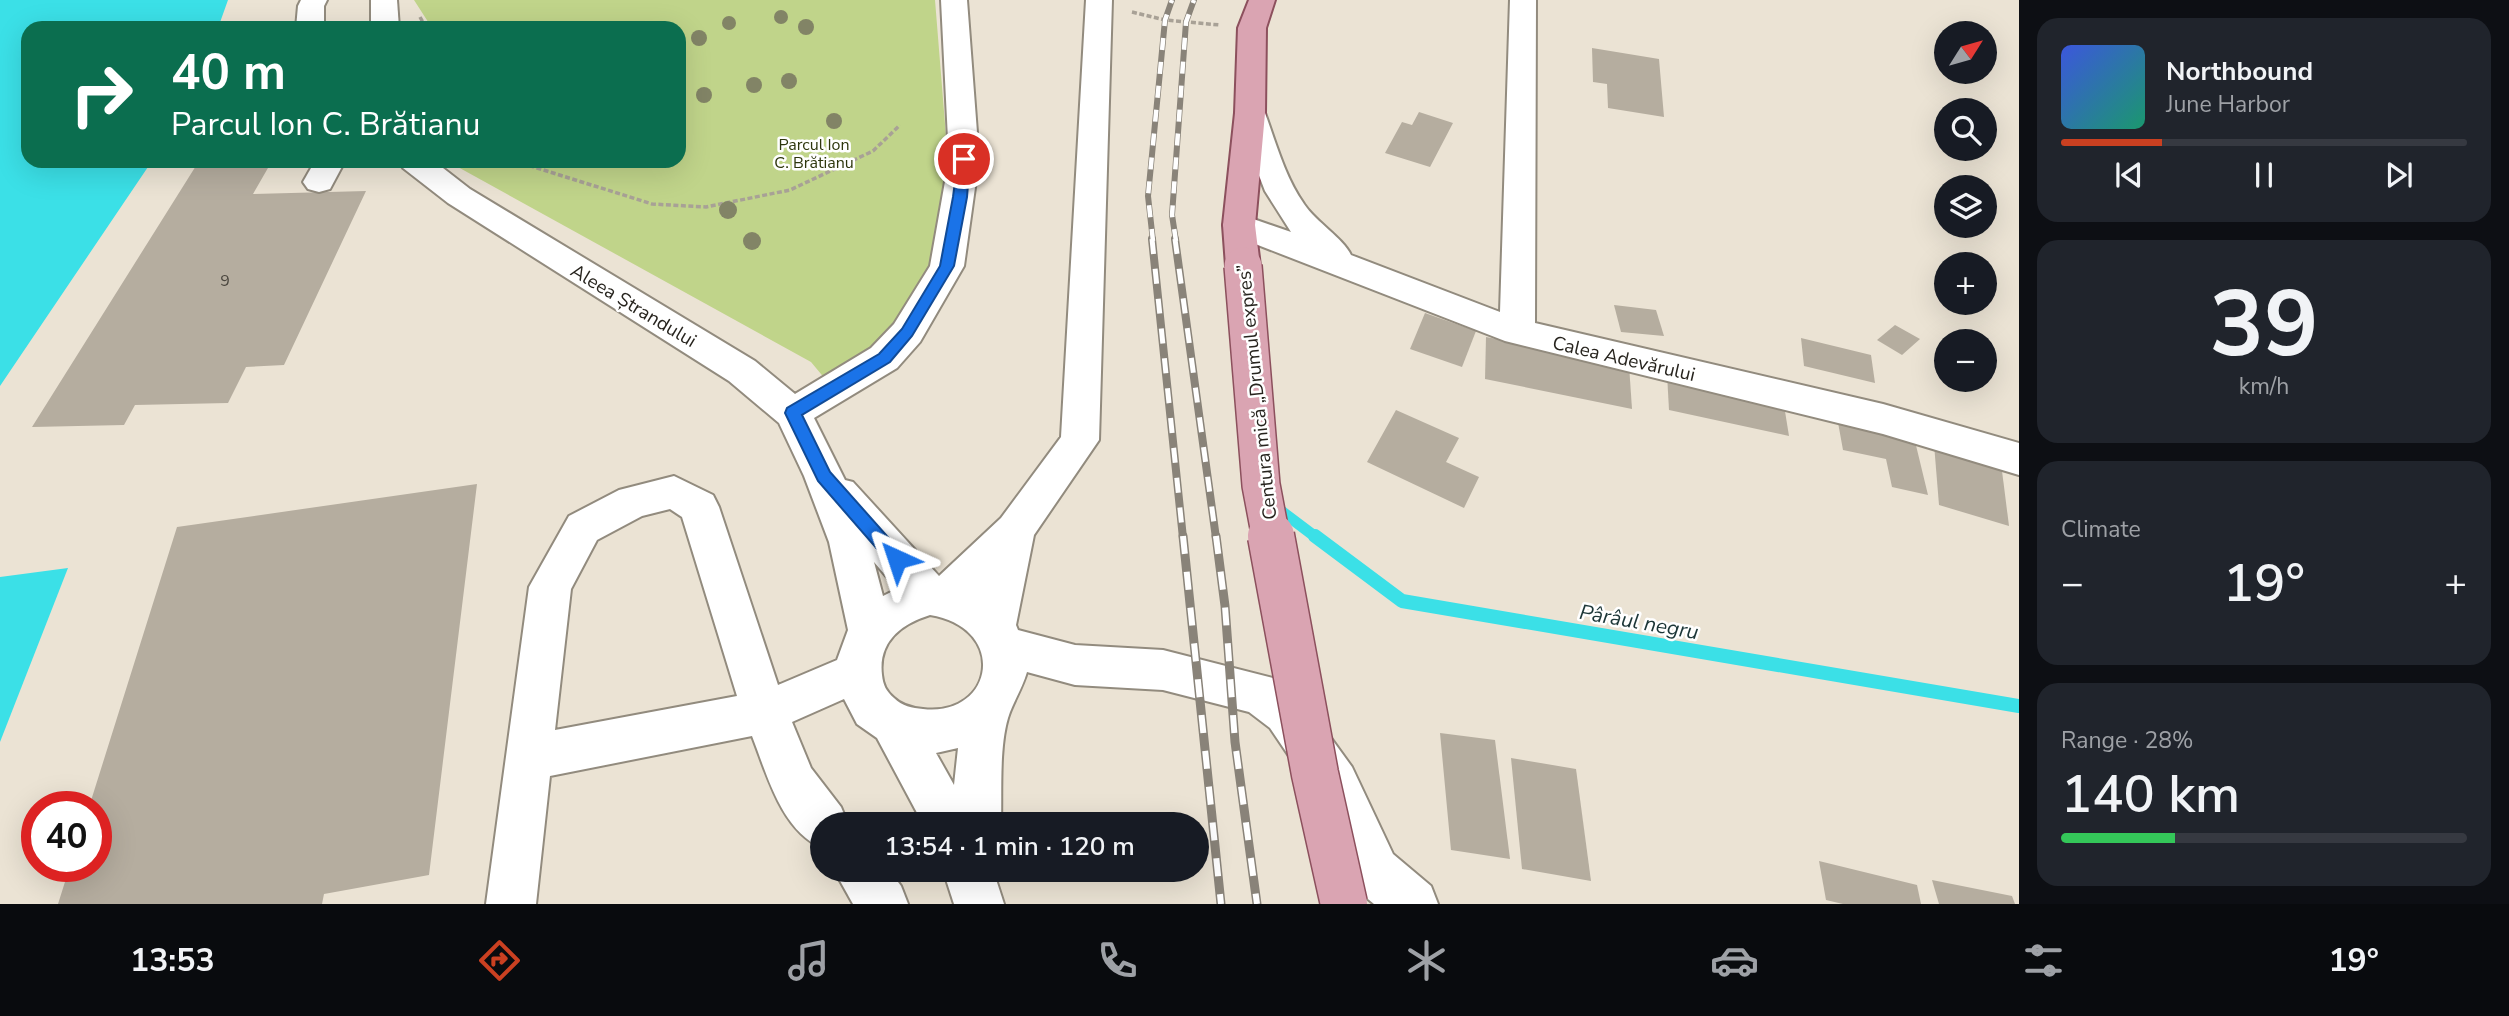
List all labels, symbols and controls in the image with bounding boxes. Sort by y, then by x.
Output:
north arrow [1934,21,1997,84]
map controls [1934,21,1997,392]
text: 40 m [171,39,286,106]
icon: right [56,49,147,140]
text: Northbound [2166,54,2313,89]
text: June Harbor [2166,89,2290,120]
button: search [1934,98,1997,161]
text: Parcul Ion C. Brătianu [171,103,481,146]
pin [934,129,994,189]
park label: Parcul Ion C. Brătianu [774,134,854,174]
icon: arrive [945,140,983,178]
icon: previous [2110,156,2148,194]
icon: pause [2245,156,2283,194]
icon: next [2380,156,2418,194]
button: layers [1934,175,1997,238]
button: + [1934,252,1997,315]
street label: Aleea Ștrandului [566,258,701,354]
street label: Centura mică „Drumul expres” [1231,263,1283,521]
text: 39 [2209,263,2319,387]
house number: 9 [220,270,230,292]
button: − [1934,329,1997,392]
street label: Calea Adevărului [1550,330,1698,388]
text: km/h [2239,371,2289,402]
text: Climate [2061,514,2141,545]
position arrow [860,522,934,596]
text: 19° [2223,548,2305,619]
text: − [2061,558,2084,609]
text: + [2444,558,2467,609]
water label: Pârâul negru [1577,598,1701,646]
text: Range · 28% [2061,725,2193,756]
text: 140 km [2061,759,2240,830]
speed limit sign: 40 [21,791,112,882]
text: 13:54 · 1 min · 120 m [884,829,1135,864]
icon: directions [475,936,524,985]
icon: music [784,936,833,985]
icon: phone [1093,936,1142,985]
icon: climate [1402,936,1451,985]
icon: car [1710,936,1759,985]
icon: filters [2019,936,2068,985]
text: 13:53 [130,939,215,982]
text: 19° [2328,939,2379,982]

